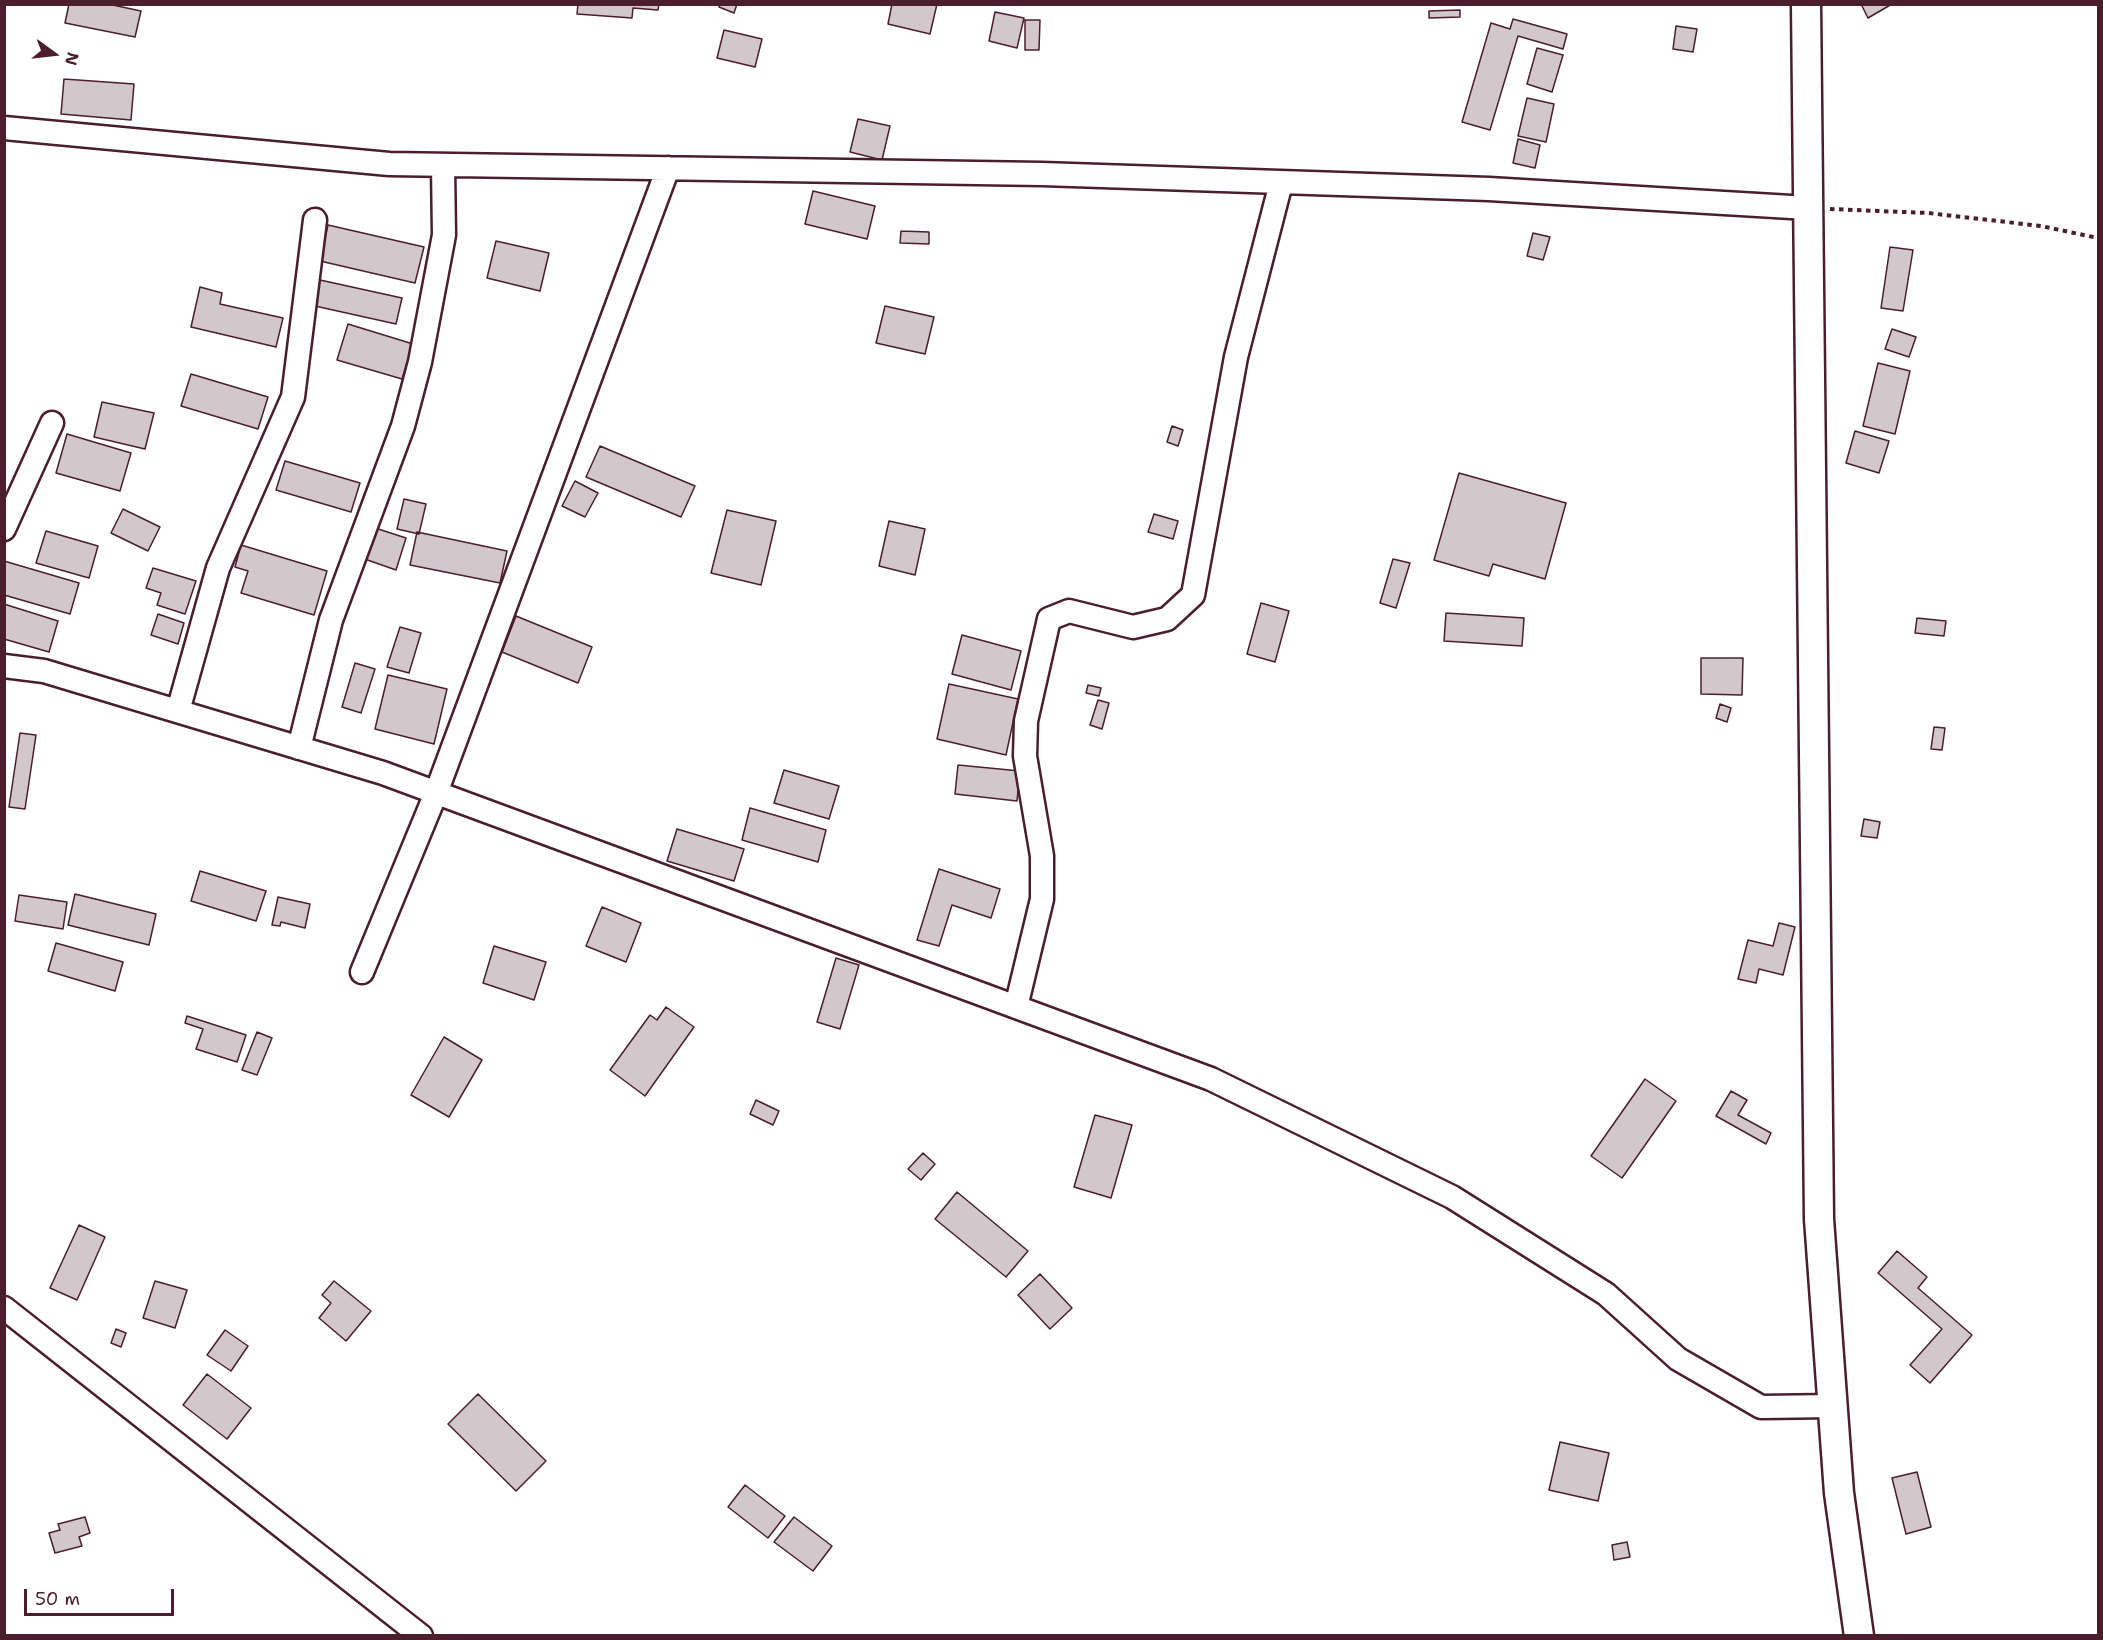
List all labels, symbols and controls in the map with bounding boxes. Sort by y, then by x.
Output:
north arrow [24,24,84,84]
text: N [60,50,84,68]
scale bar [27,1577,177,1615]
text: 50 m [35,1587,80,1611]

